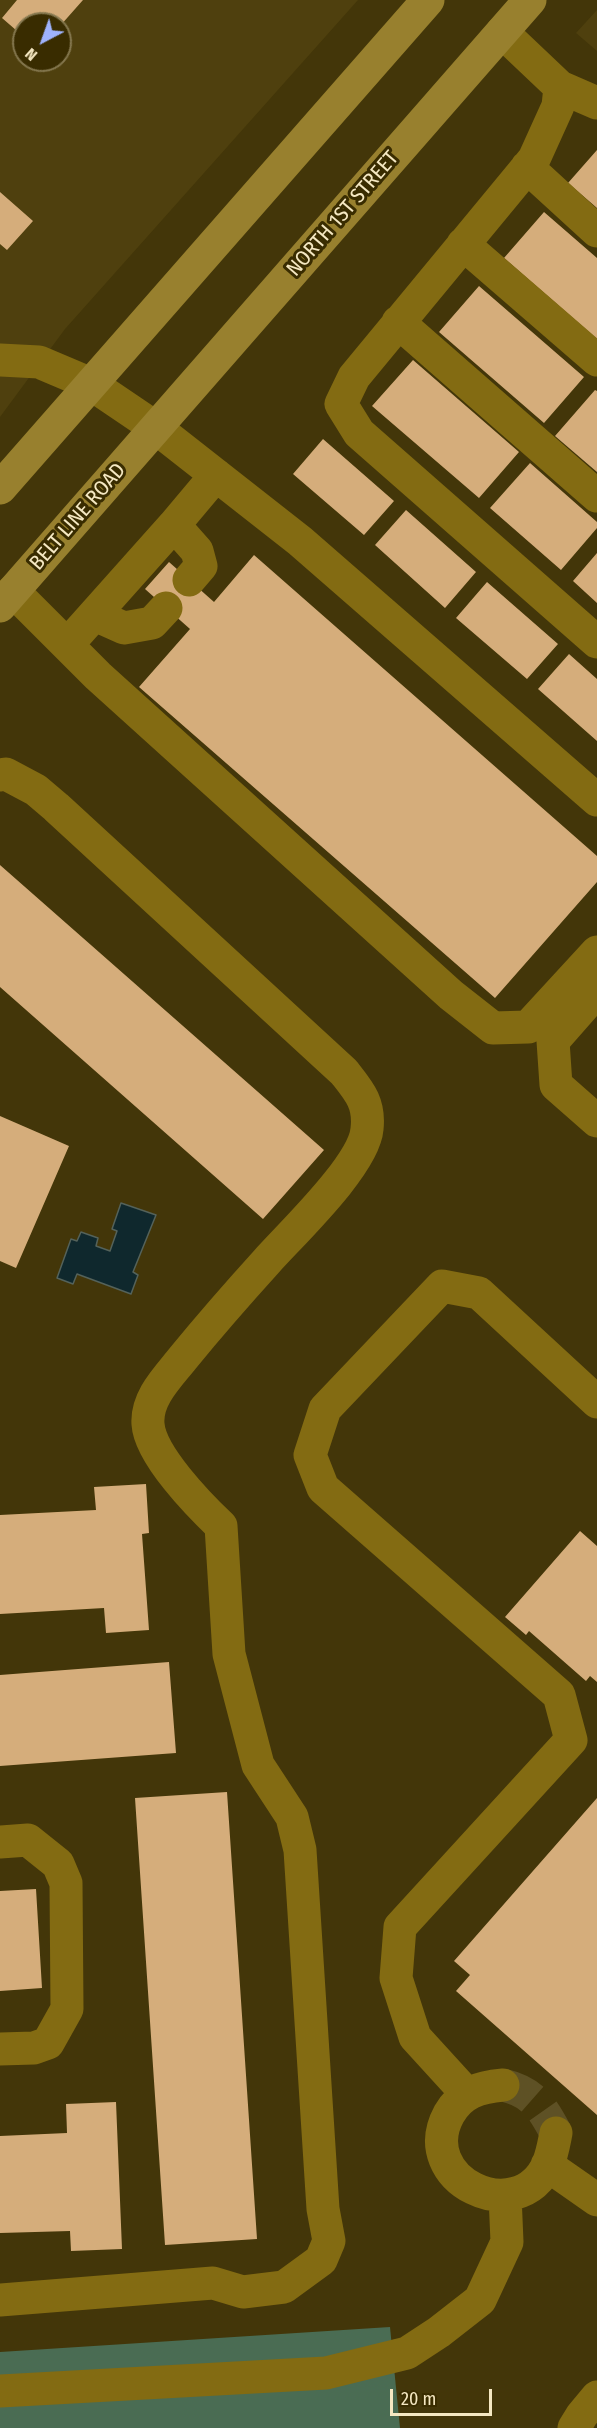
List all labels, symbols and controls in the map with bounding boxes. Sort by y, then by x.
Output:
north arrow [12,12,72,72]
text: N [21,44,41,65]
street label: NORTH 1ST STREET [282,146,404,282]
street label: BELT LINE ROAD [25,458,131,576]
scale bar [393,2377,495,2415]
text: 20 m [401,2388,436,2410]

